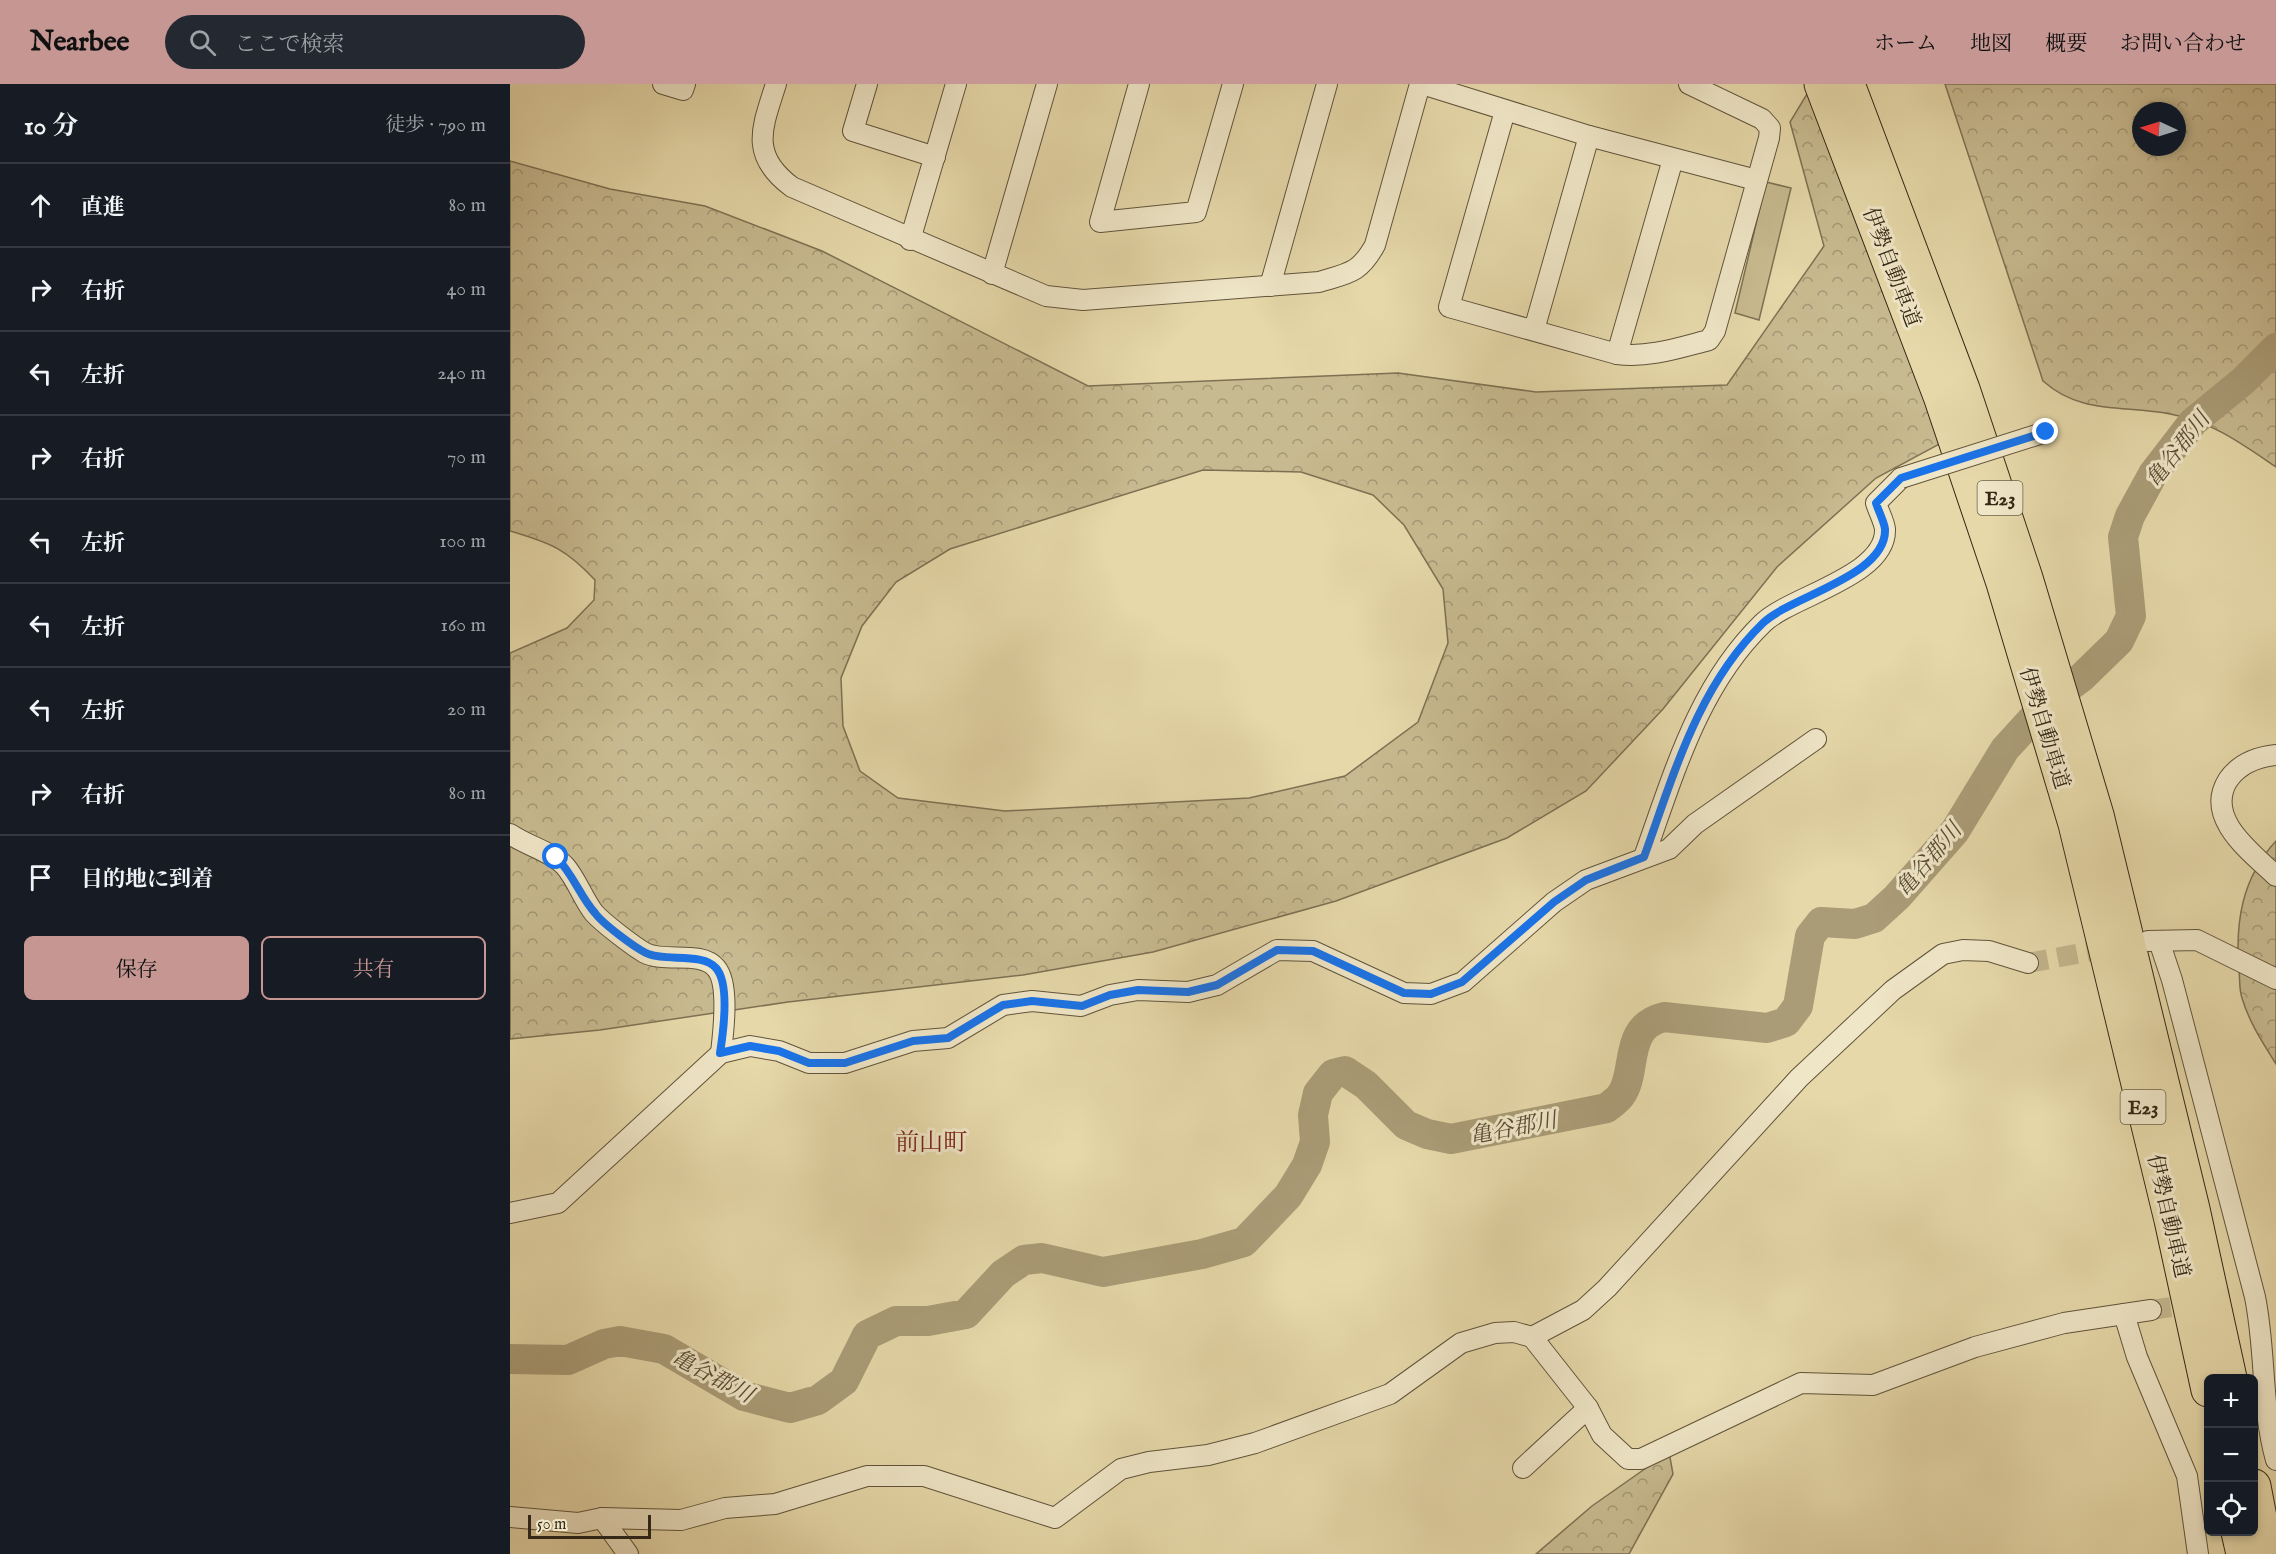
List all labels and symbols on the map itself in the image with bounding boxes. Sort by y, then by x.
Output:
north arrow [2132,102,2186,156]
street label: 伊勢自動車道 [1855,204,1926,331]
water label: 亀谷郡川 [2140,405,2218,494]
route end [2032,418,2058,444]
road number: E23 [1978,481,2022,515]
street label: 伊勢自動車道 [2012,664,2075,793]
water label: 亀谷郡川 [1891,816,1970,903]
route start [542,843,568,869]
road number: E23 [2120,1090,2166,1124]
water label: 亀谷郡川 [1468,1106,1561,1151]
district label: 前山町 [895,1128,967,1159]
street label: 伊勢自動車道 [2140,1152,2195,1281]
water label: 亀谷郡川 [667,1344,759,1411]
scale bar [528,1512,651,1540]

